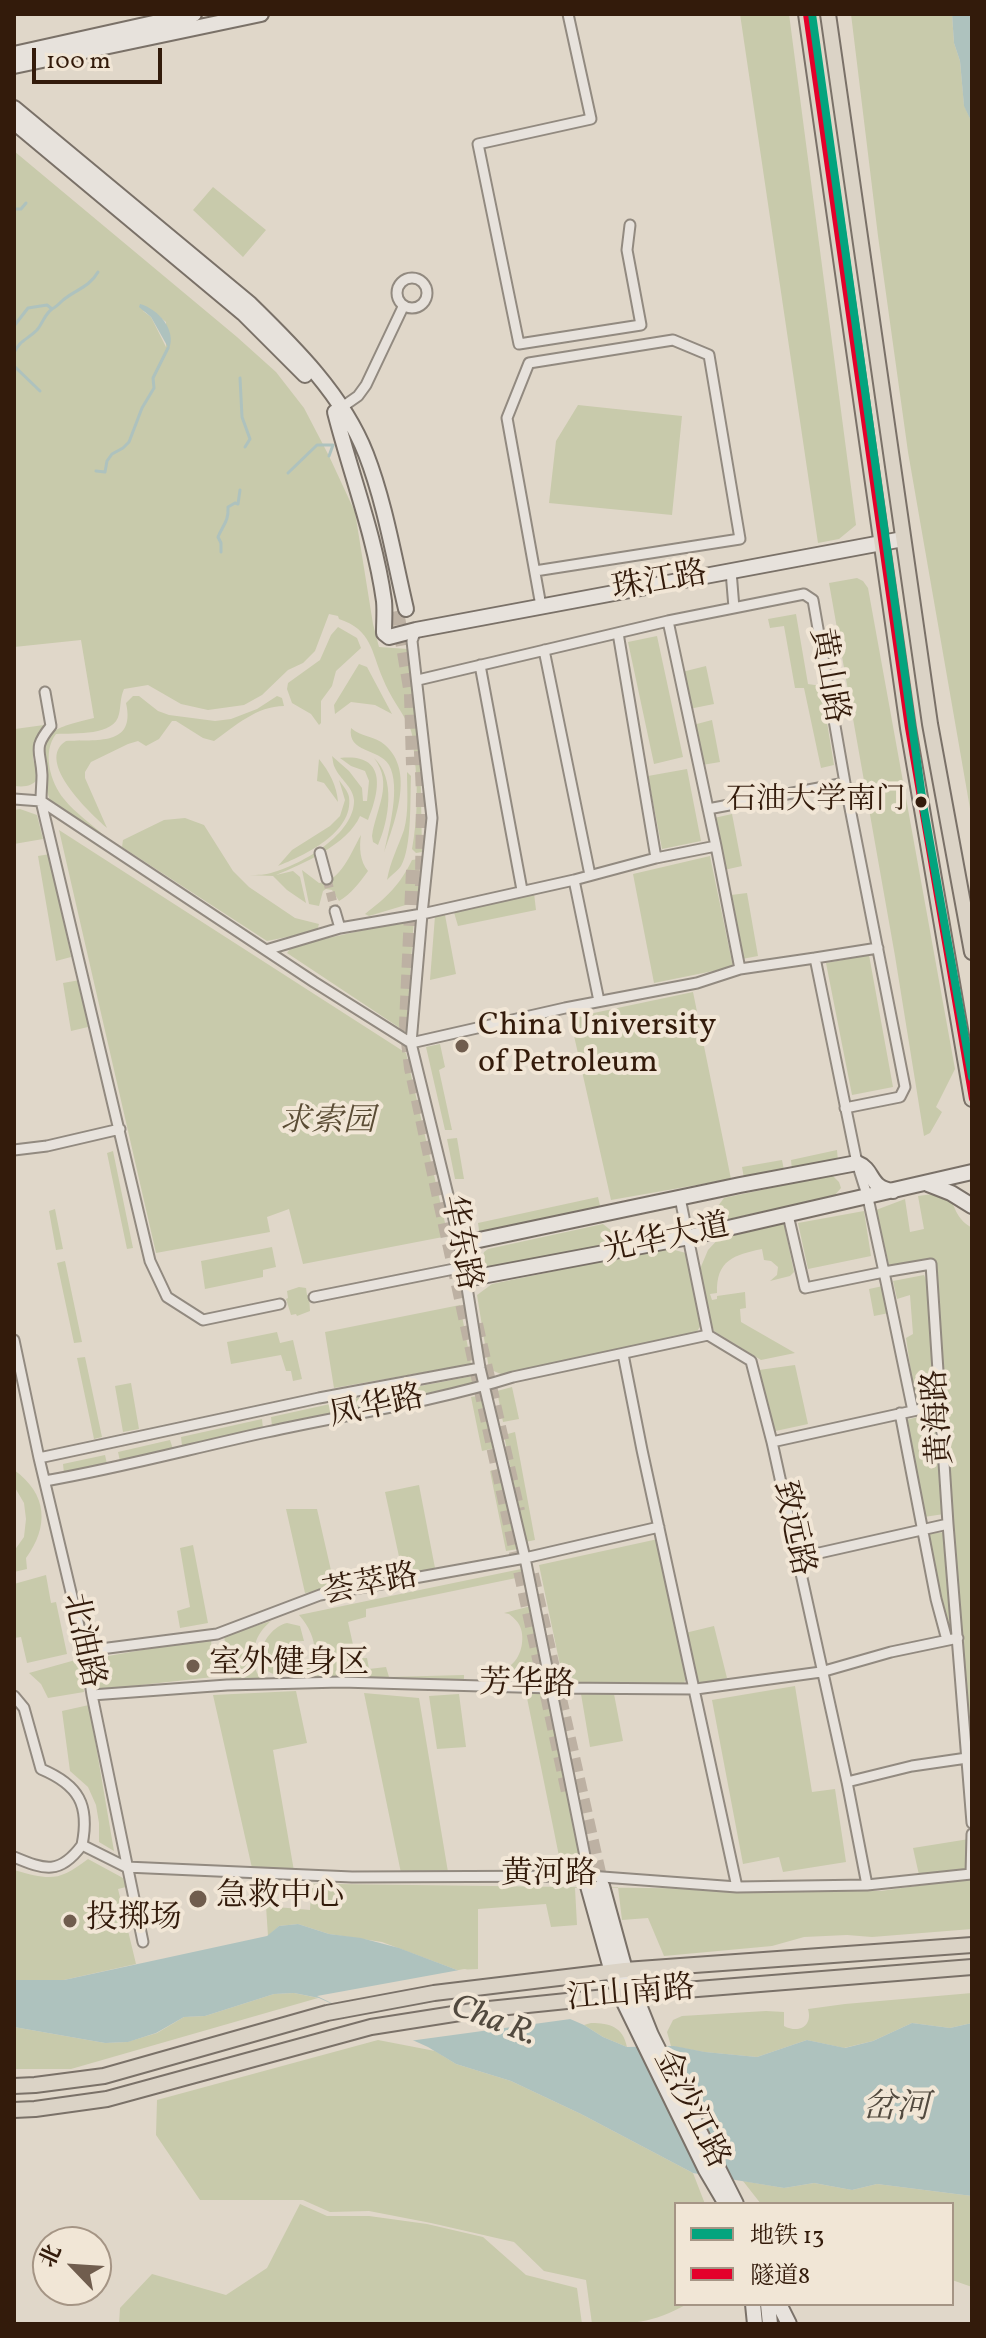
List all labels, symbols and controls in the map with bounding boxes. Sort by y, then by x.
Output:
scale bar [36,32,166,82]
text: 100 m [46,45,111,79]
street label: 珠江路 [609,557,711,611]
street label: 黄山路 [799,625,853,727]
place label: 石油大学南门 [726,784,906,820]
marker: 石油大学南门 [913,794,929,810]
place label: China University of Petroleum [478,1009,716,1084]
marker: China University of Petroleum [453,1037,471,1055]
park label: 求索园 [279,1105,375,1143]
street label: 华东路 [430,1192,486,1294]
street label: 光华大道 [600,1209,734,1273]
street label: 黄海路 [918,1368,964,1466]
street label: 凤华路 [326,1380,428,1438]
street label: 致远路 [762,1478,820,1580]
street label: 荟萃路 [320,1559,422,1615]
street label: 北油路 [52,1590,110,1692]
place label: 室外健身区 [209,1647,369,1685]
marker: 室外健身区 [184,1657,202,1675]
street label: 芳华路 [479,1667,575,1707]
street label: 黄河路 [501,1858,597,1896]
place label: 急救中心 [216,1880,344,1918]
marker: 急救中心 [187,1888,209,1910]
place label: 投掷场 [86,1902,182,1940]
marker: 投掷场 [61,1912,79,1930]
street label: 江山南路 [566,1971,696,2021]
water label: Cha R. [444,1988,542,2058]
street label: 金沙江路 [643,2044,735,2176]
water label: 岔河 [862,2091,930,2131]
legend [674,2202,954,2306]
text: 地铁 13 [750,2220,824,2254]
north arrow [32,2226,112,2306]
text: 北 [33,2240,70,2273]
text: 隧道8 [750,2260,810,2294]

